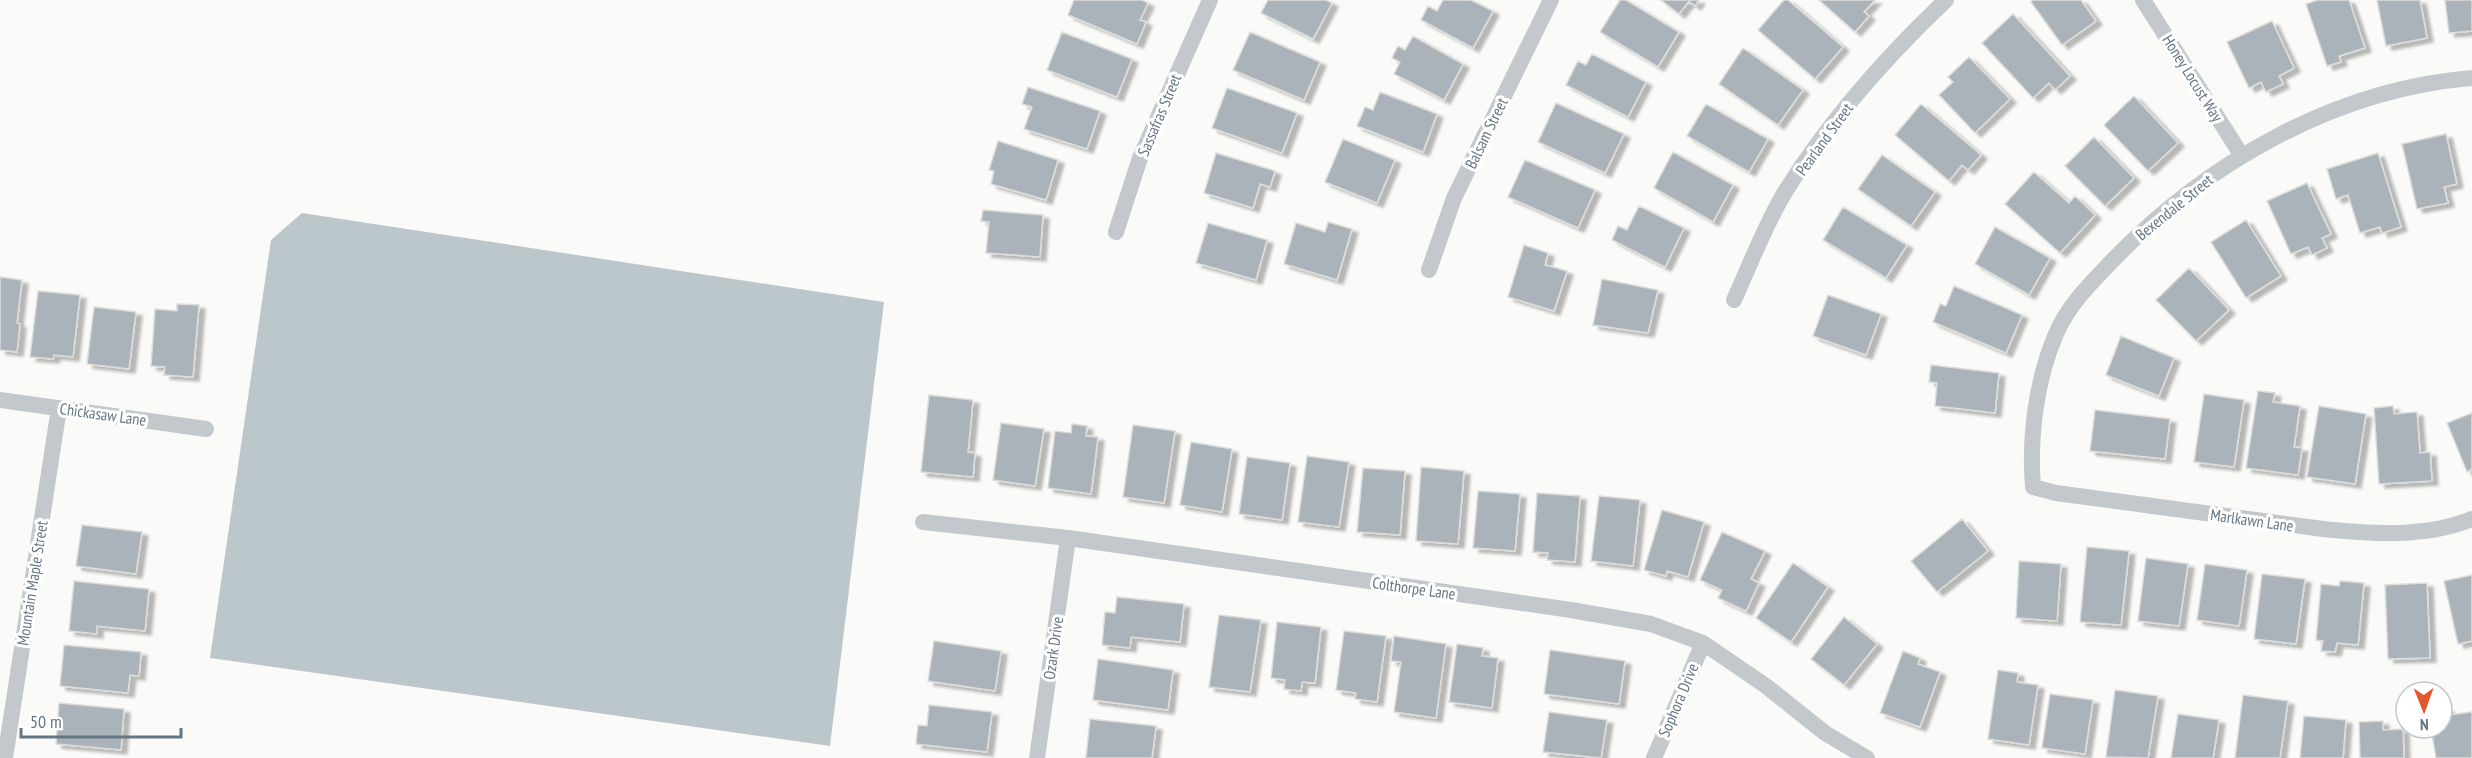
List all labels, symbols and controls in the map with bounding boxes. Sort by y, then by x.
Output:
street label: Honey Locust Way [2158,31,2228,125]
street label: Sassafras Street [1133,70,1185,159]
street label: Balsam Street [1460,94,1512,172]
street label: Pearland Street [1791,98,1857,179]
street label: Bexendale Street [2131,169,2217,244]
street label: Chickasaw Lane [59,398,147,430]
street label: Marlkawn Lane [2209,504,2295,536]
street label: Mountain Maple Street [12,519,52,647]
street label: Colthorpe Lane [1371,572,1457,604]
street label: Ozark Drive [1039,615,1067,681]
street label: Sophora Drive [1654,660,1702,740]
north arrow [2394,680,2454,740]
scale bar [21,701,182,739]
text: 50 m [30,710,62,733]
text: N [2420,715,2429,735]

